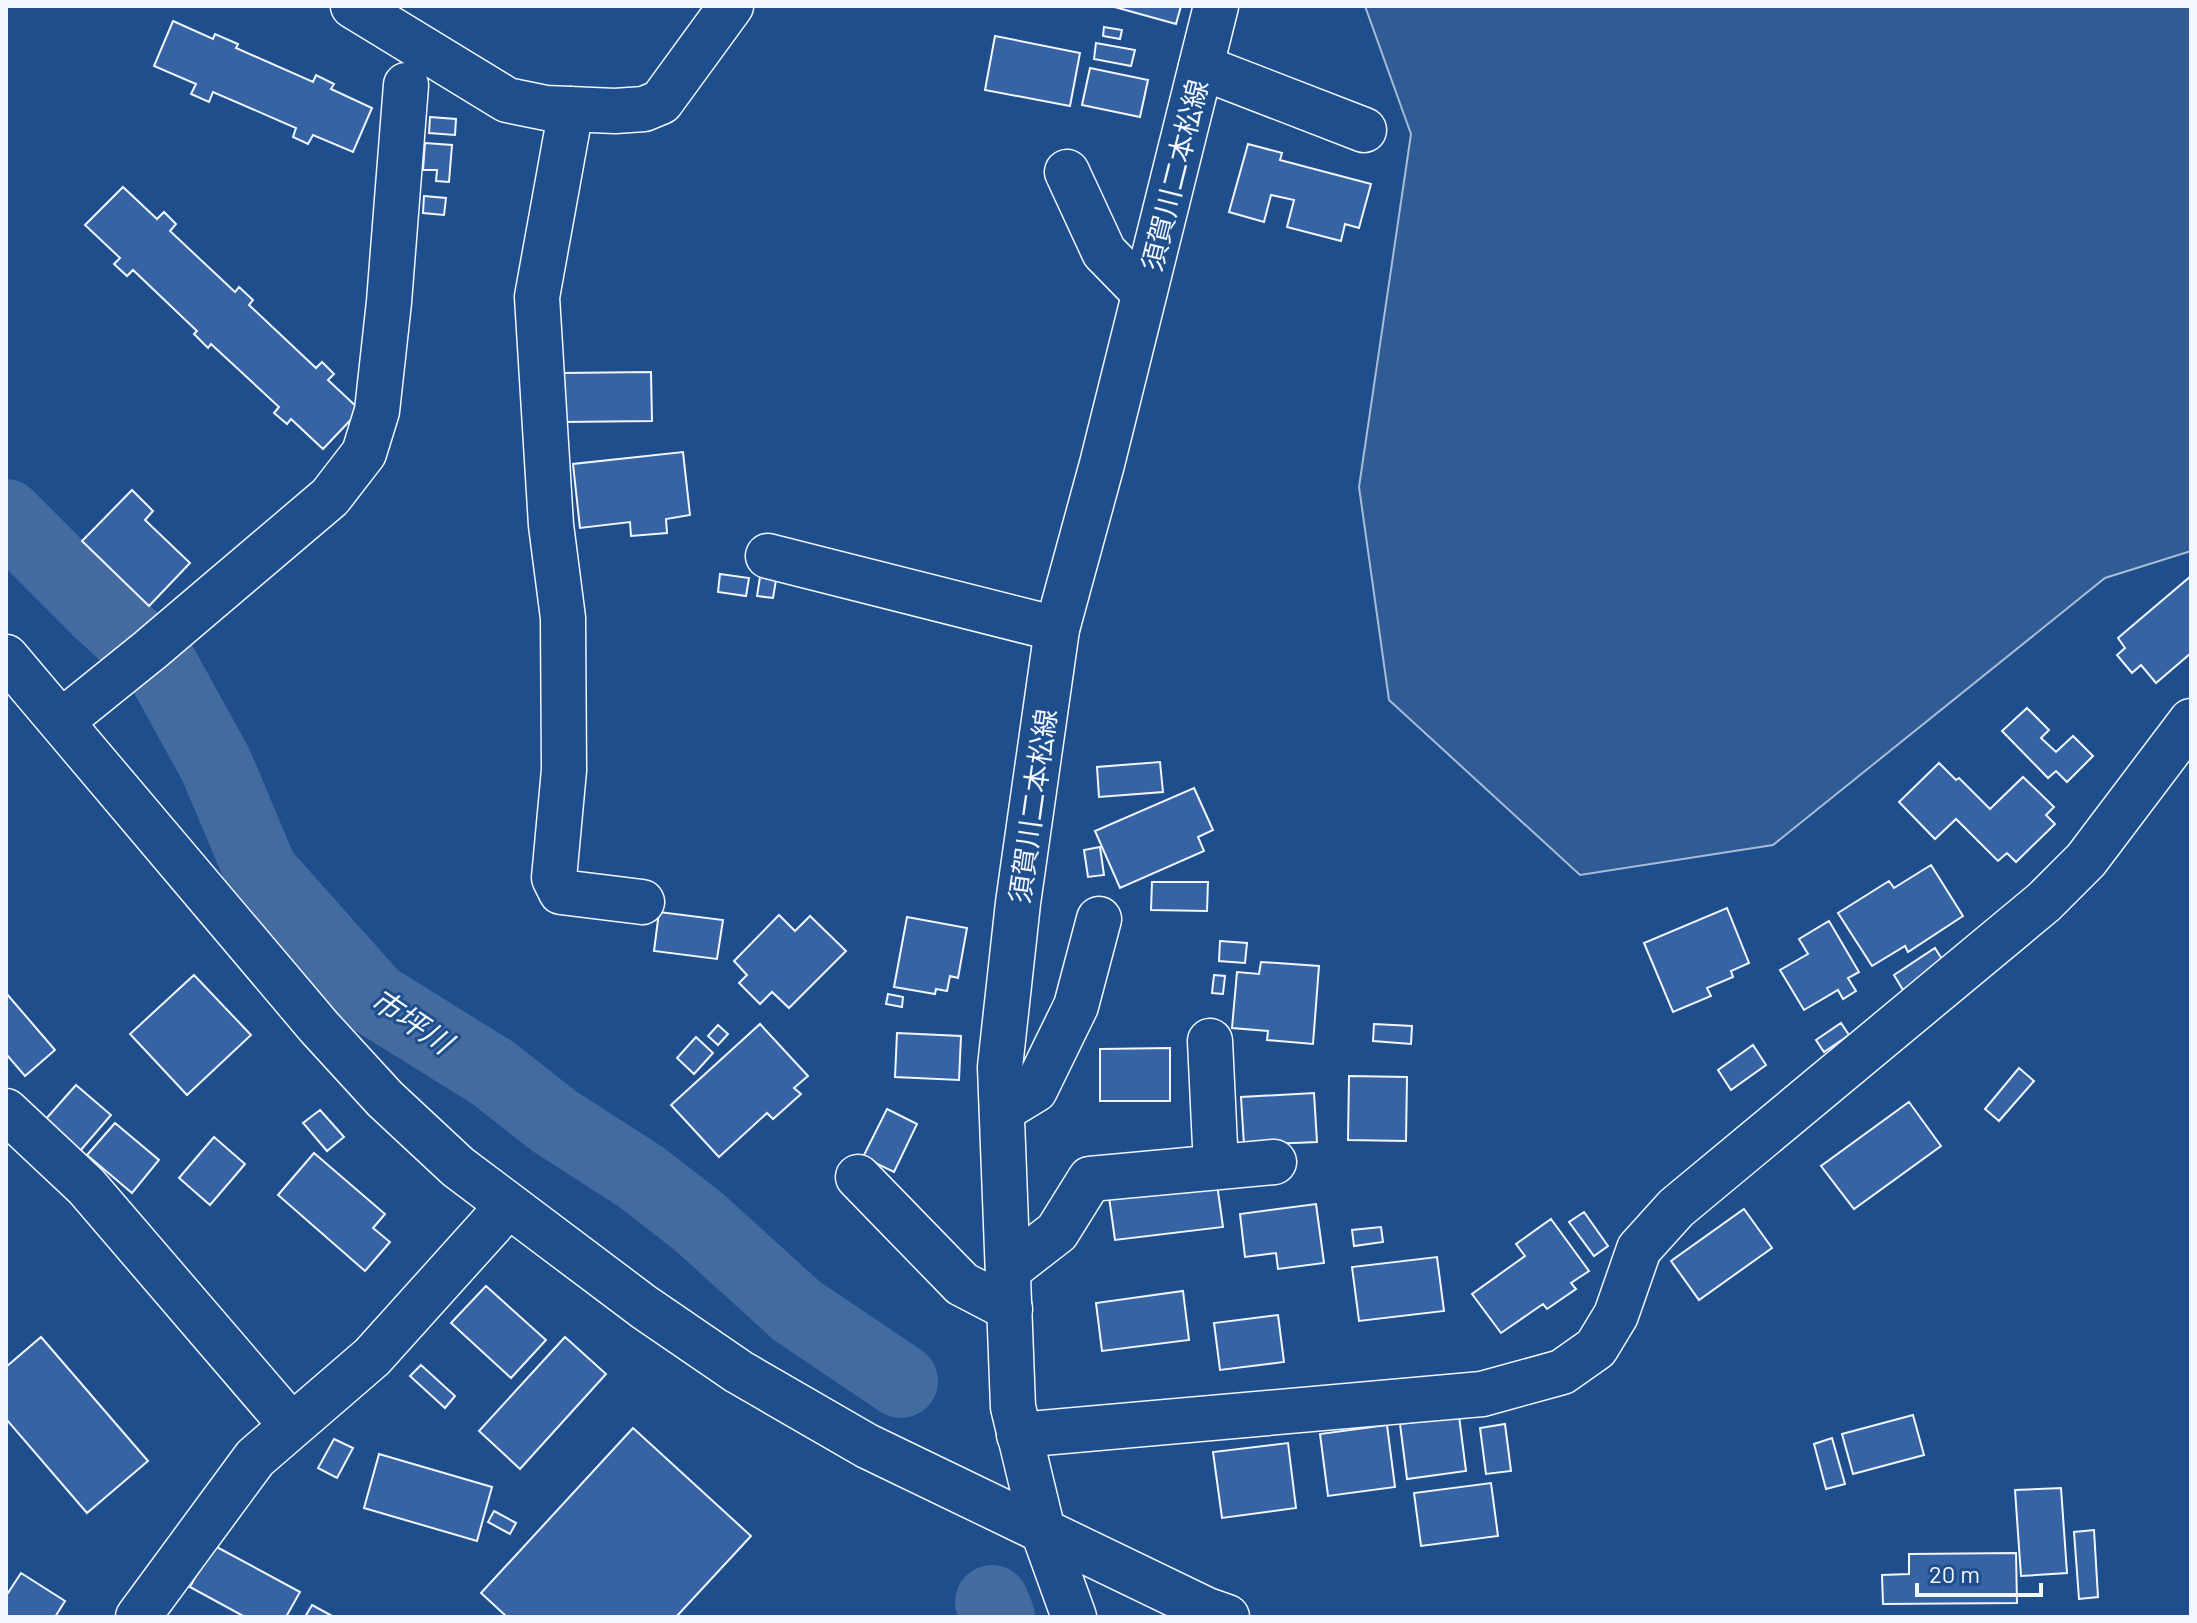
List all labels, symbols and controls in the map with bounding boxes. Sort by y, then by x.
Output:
street label: 須賀川二本松線 [1134,76,1214,274]
street label: 須賀川二本松線 [1002,707,1062,905]
water label: 市坪川 [365,980,462,1062]
scale bar [1917,1547,2041,1597]
text: 20 m [1929,1559,1980,1588]

